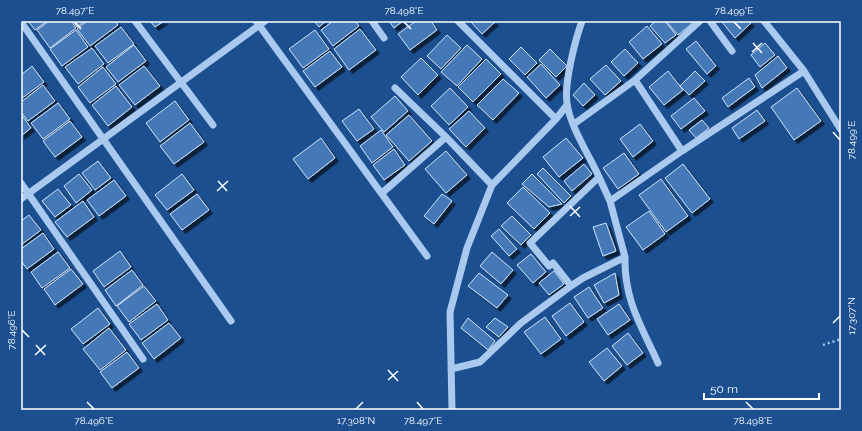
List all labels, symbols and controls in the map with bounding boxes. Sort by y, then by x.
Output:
text: 78.497°E [56,5,94,16]
text: 78.498°E [384,5,424,16]
text: 78.499°E [715,5,753,16]
text: 78.499°E [846,121,857,159]
text: 17.307°N [846,297,857,335]
text: 78.496°E [6,310,17,350]
scale bar [704,375,819,401]
text: 50 m [710,382,738,396]
text: 78.496°E [74,415,114,426]
text: 17.308°N [337,415,375,426]
text: 78.497°E [404,415,442,426]
text: 78.498°E [733,415,773,426]

